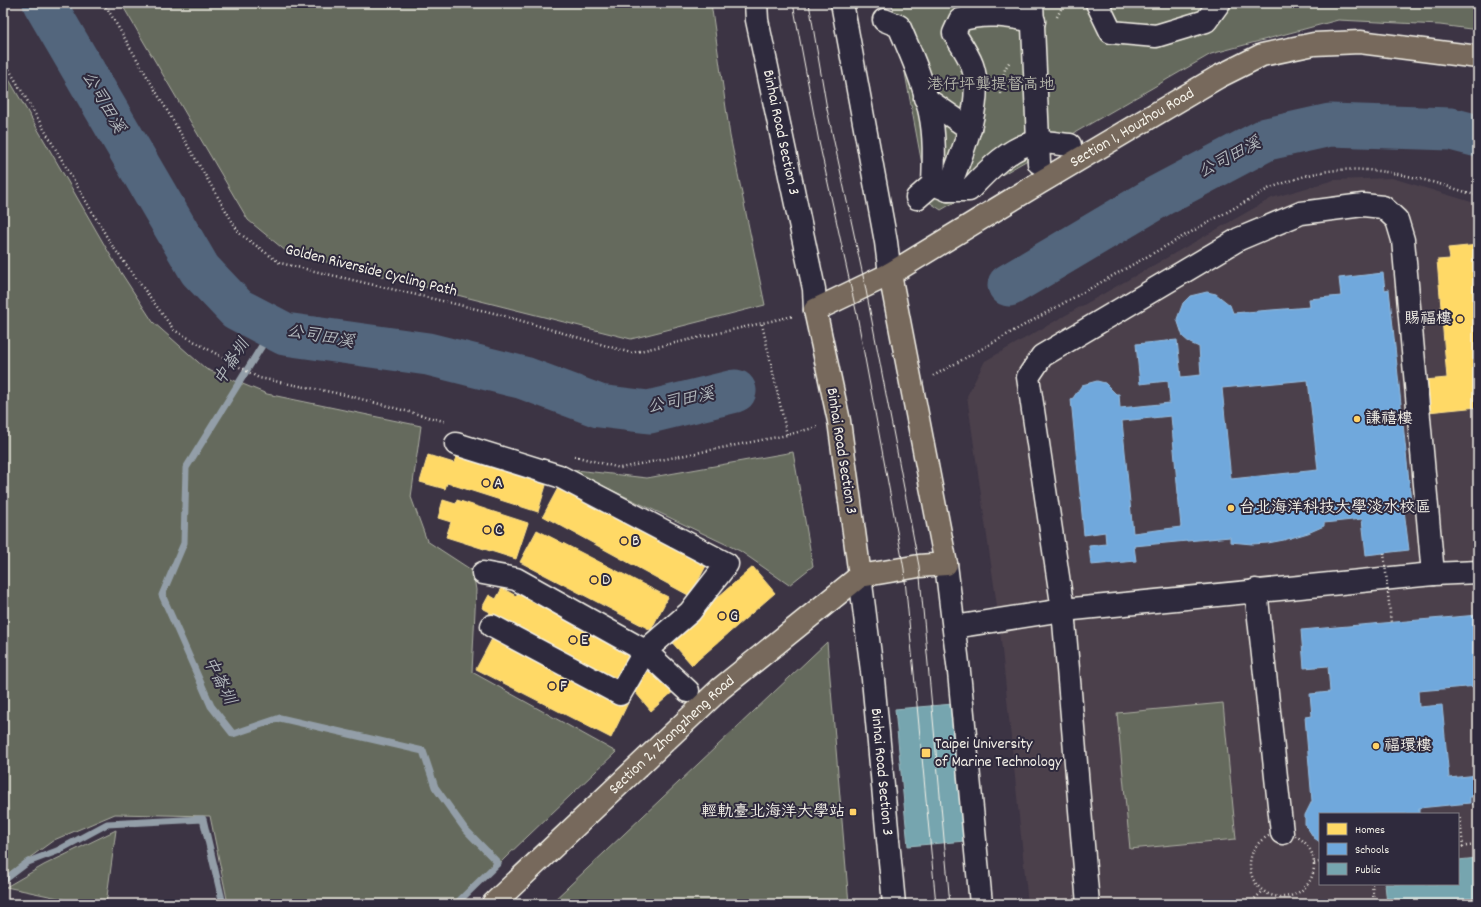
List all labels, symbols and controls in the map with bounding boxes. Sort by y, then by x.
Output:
water label: 公司田溪 [75,68,130,139]
street label: Binhai Road Section 3 [756,68,805,197]
park label: 港仔坪龔提督高地 [927,74,1055,97]
street label: Section 1, Houzhou Road [1066,82,1199,174]
water label: 公司田溪 [1194,132,1267,186]
street label: Golden Riverside Cycling Path [283,238,459,304]
place label: 賜福樓 [1404,308,1452,331]
marker: 賜福樓 [1455,314,1465,324]
water label: 公司田溪 [284,320,357,356]
water label: 中崙圳 [209,333,258,391]
water label: 公司田溪 [645,383,718,421]
street label: Binhai Road Section 3 [820,386,862,516]
place label: 謙禧樓 [1365,408,1413,431]
marker: 謙禧樓 [1352,414,1362,424]
place label: A [494,472,503,495]
marker: A [481,478,491,488]
place label: 台北海洋科技大學淡水校區 [1239,497,1431,520]
marker: 台北海洋科技大學淡水校區 [1226,503,1236,513]
place label: C [495,519,503,542]
marker: C [482,525,492,535]
place label: B [632,530,640,553]
marker: B [619,536,629,546]
place label: D [602,569,610,592]
marker: D [589,575,599,585]
place label: G [730,605,738,628]
marker: G [717,611,727,621]
place label: E [581,629,589,652]
marker: E [568,635,578,645]
water label: 中崙圳 [196,653,241,711]
street label: Section 2, Zhongzheng Road [604,670,740,800]
place label: F [560,675,567,698]
marker: F [547,681,557,691]
street label: Binhai Road Section 3 [864,707,899,836]
place label: Taipei University of Marine Technology [935,733,1062,774]
place label: 福環樓 [1384,735,1432,758]
marker: 福環樓 [1371,741,1381,751]
marker: Taipei University of Marine Technology [920,747,932,759]
place label: 輕軌臺北海洋大學站 [701,801,845,824]
marker: 輕軌臺北海洋大學站 [848,807,858,817]
legend [1319,813,1459,885]
text: Homes [1355,822,1385,839]
text: Schools [1355,842,1389,859]
text: Public [1355,862,1381,879]

